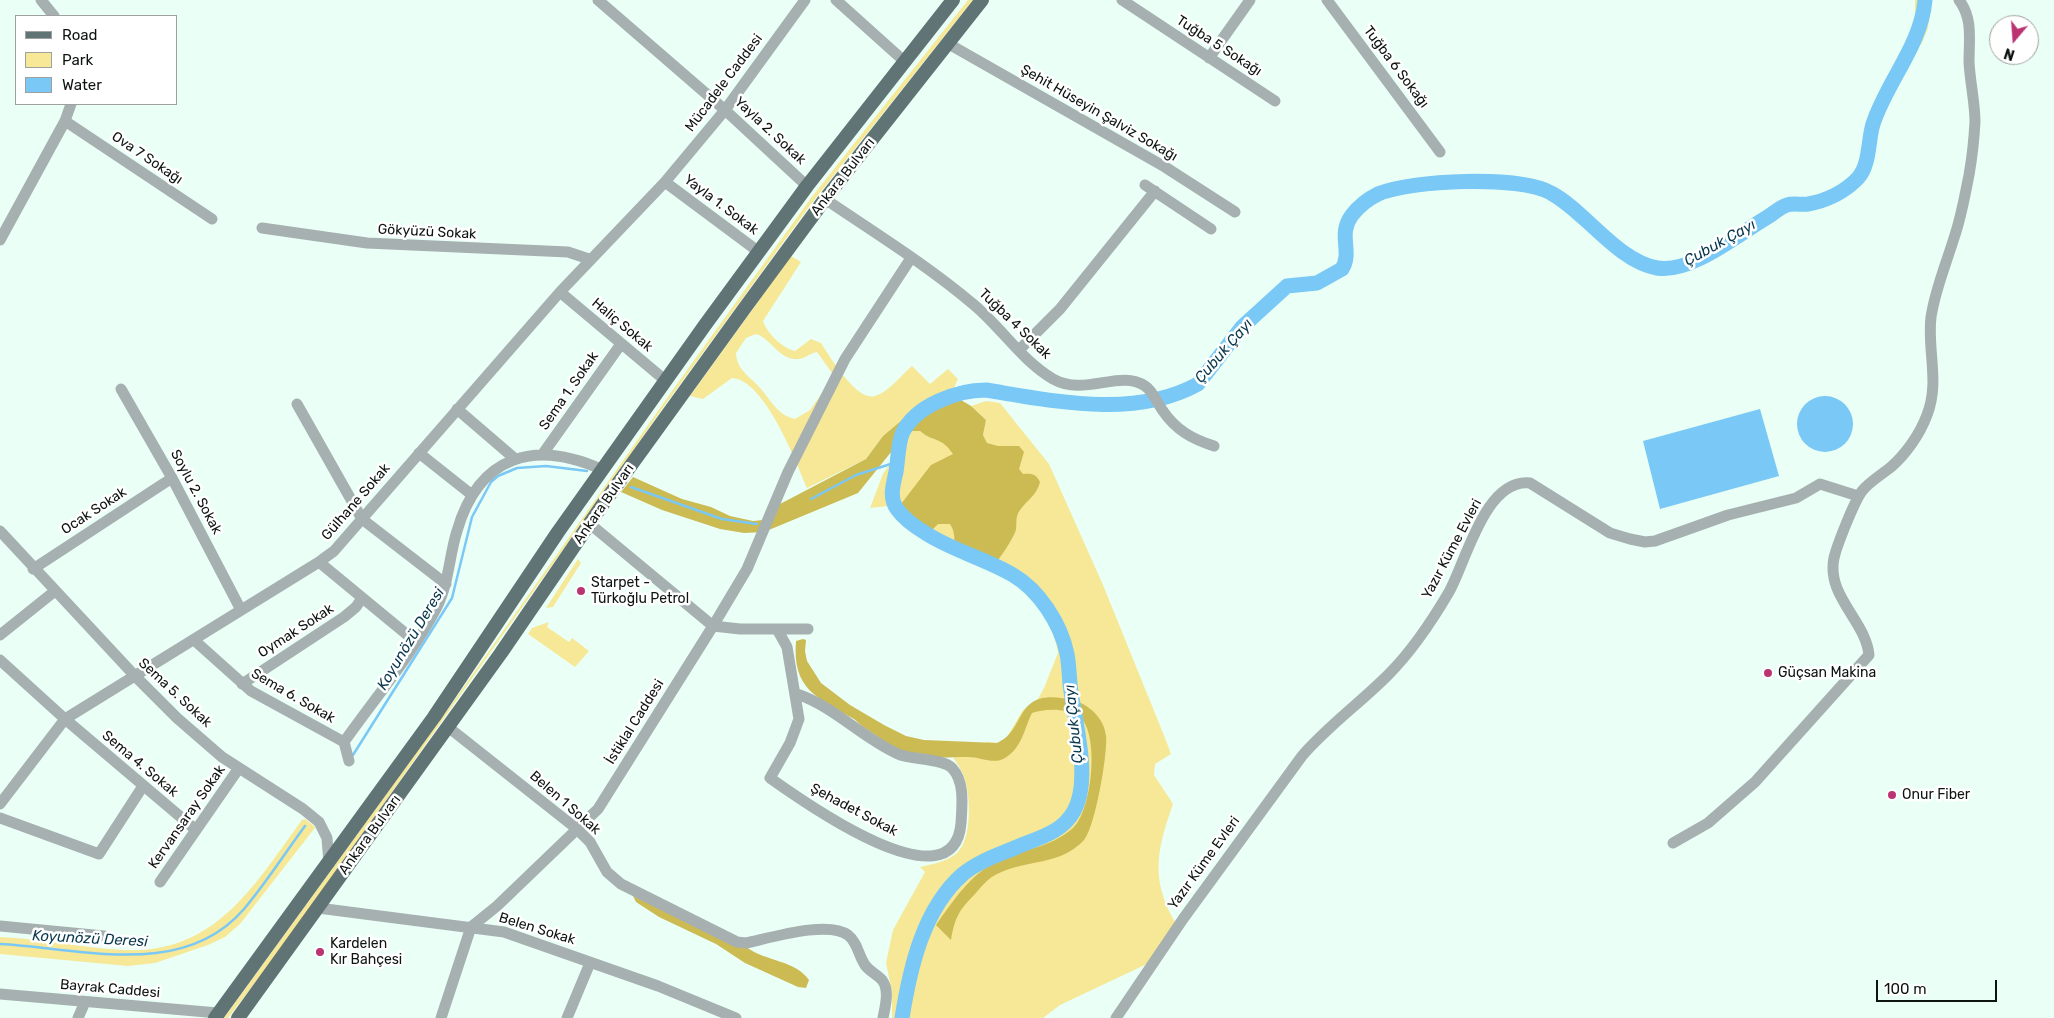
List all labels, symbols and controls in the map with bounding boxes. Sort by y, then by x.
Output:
street label: Tuğba 5 Sokağı [1173,12,1265,80]
legend [15,15,178,105]
north arrow [1989,15,2039,65]
street label: Tuğba 6 Sokağı [1360,23,1432,111]
text: Road [62,26,98,44]
street label: Mücadele Caddesi [682,31,766,135]
text: N [2002,44,2017,63]
text: Park [62,51,93,69]
street label: Şehit Hüseyin Şalviz Sokağı [1018,61,1180,165]
text: Water [62,76,102,94]
street label: Yayla 2. Sokak [731,94,809,168]
street label: Ova 7 Sokağı [108,128,186,188]
street label: Ankara Bulvarı [807,135,879,219]
street label: Yayla 1. Sokak [680,171,762,239]
water label: Çubuk Çayı [1681,216,1759,270]
street label: Gökyüzü Sokak [377,221,477,243]
street label: Tuğba 4 Sokak [975,285,1055,363]
street label: Haliç Sokak [588,295,656,355]
water label: Çubuk Çayı [1191,315,1257,387]
street label: Sema 1. Sokak [536,349,602,433]
street label: Soylu 2. Sokak [167,447,225,537]
street label: Gülhane Sokak [318,460,394,544]
street label: Ankara Bulvarı [570,461,638,547]
street label: Ocak Sokak [58,484,130,538]
street label: Yazır Küme Evleri [1419,496,1485,602]
place label: Starpet - Türkoğlu Petrol [591,575,689,608]
water label: Koyunözü Deresi [373,585,449,693]
marker: Starpet - Türkoğlu Petrol [575,585,587,597]
street label: Oymak Sokak [255,600,337,662]
street label: Sema 5. Sokak [135,655,215,731]
street label: Sema 6. Sokak [248,665,338,727]
place label: Güçsan Makina [1778,665,1876,681]
marker: Güçsan Makina [1762,667,1774,679]
street label: İstiklal Caddesi [602,676,668,768]
water label: Çubuk Çayı [1061,684,1087,764]
street label: Sema 4. Sokak [98,727,182,801]
street label: Kervansaray Sokak [145,762,229,872]
street label: Belen 1 Sokak [526,768,604,838]
street label: Şehadet Sokak [807,780,901,840]
place label: Onur Fiber [1902,787,1970,803]
marker: Onur Fiber [1886,789,1898,801]
street label: Ankara Bulvarı [336,792,404,878]
street label: Yazır Küme Evleri [1165,813,1243,913]
street label: Belen Sokak [497,909,577,949]
water label: Koyunözü Deresi [32,927,148,951]
place label: Kardelen Kır Bahçesi [330,936,402,969]
marker: Kardelen Kır Bahçesi [314,946,326,958]
scale bar [1879,970,2000,1002]
street label: Bayrak Caddesi [59,976,161,1002]
text: 100 m [1884,980,1926,998]

